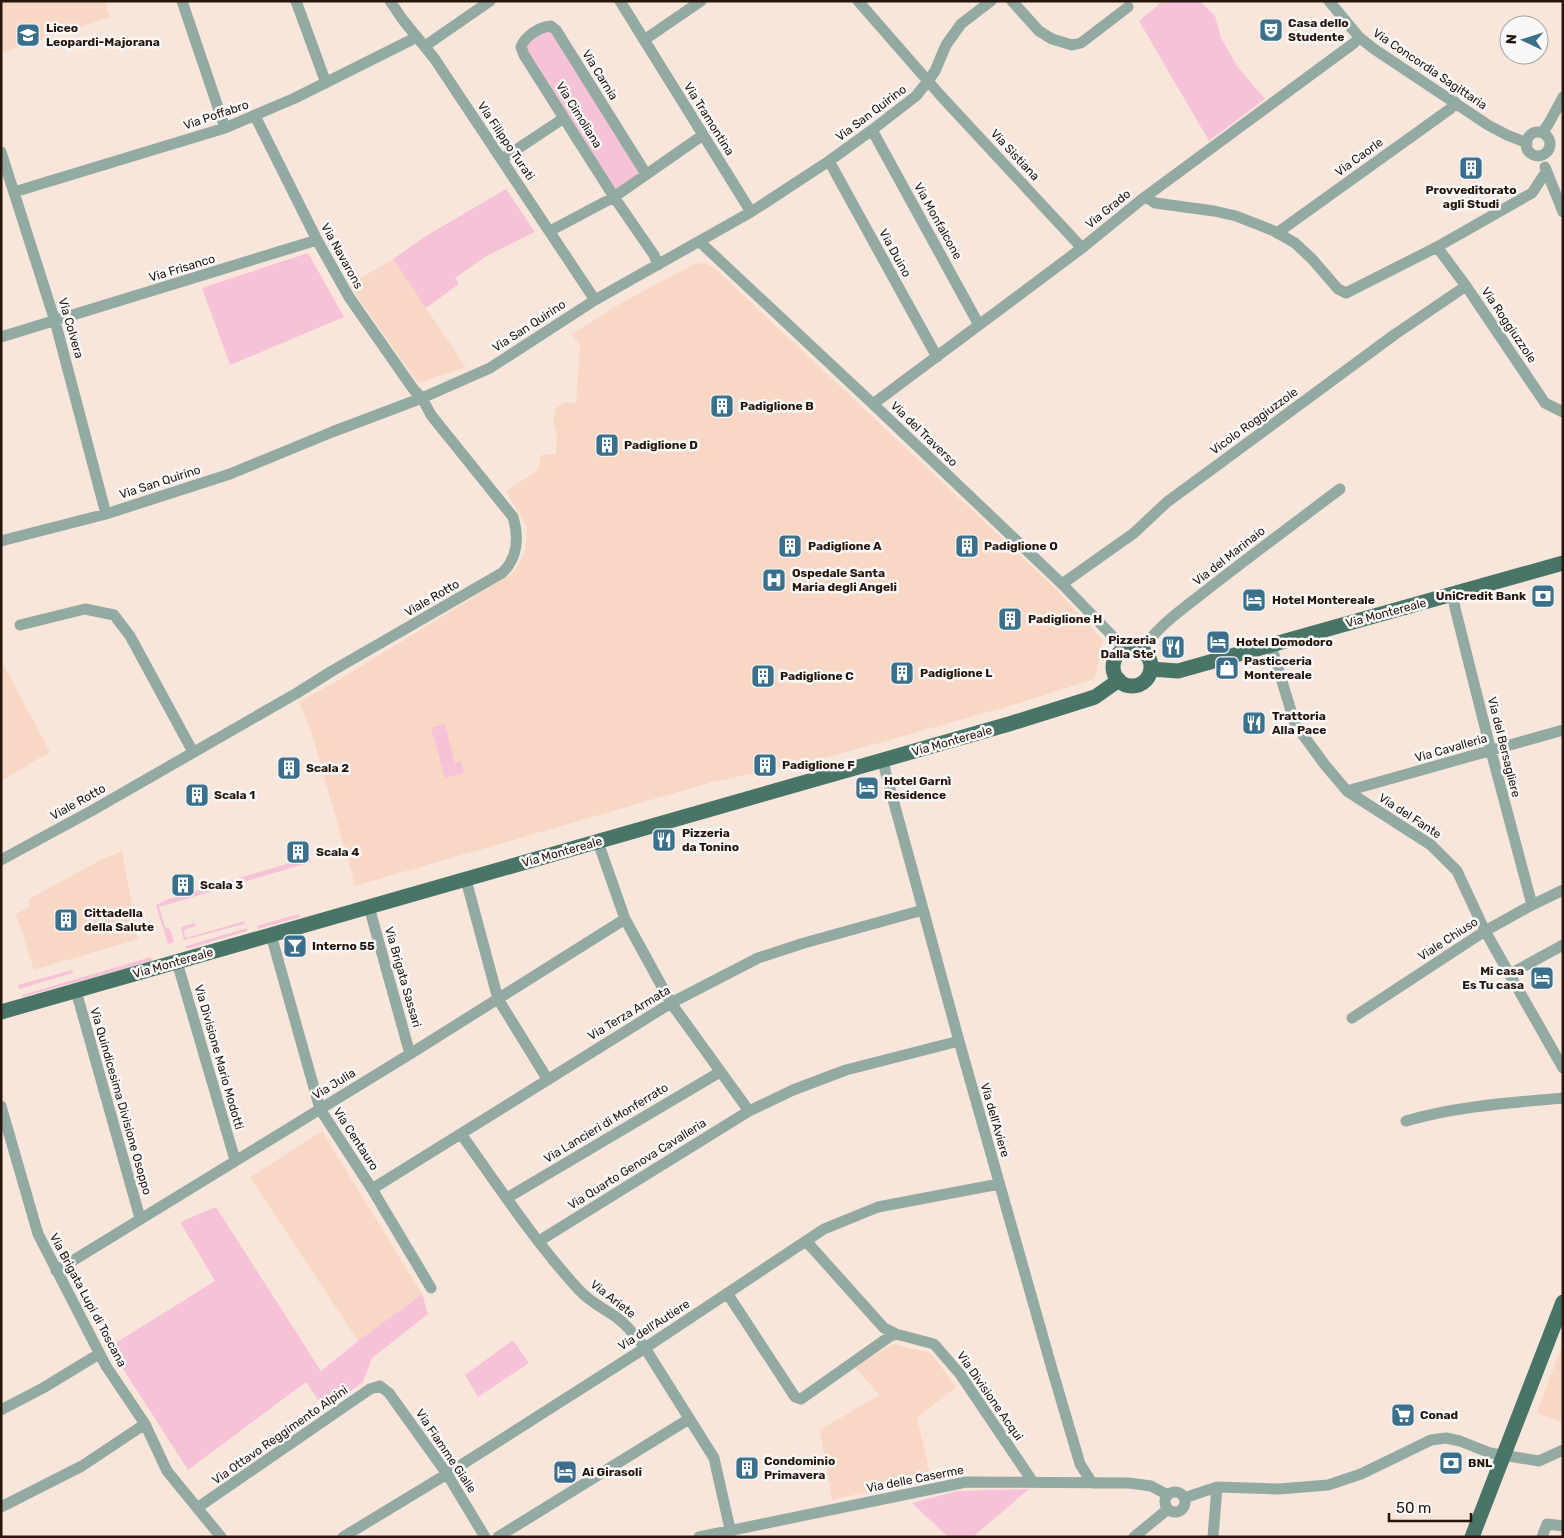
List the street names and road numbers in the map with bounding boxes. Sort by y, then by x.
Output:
street label: Via Concordia Sagittaria [1370,26,1490,112]
street label: Via Carnia [579,47,621,103]
street label: Via Cimoliana [553,79,605,151]
street label: Via Tramontina [681,80,737,158]
street label: Via San Quirino [833,82,909,144]
street label: Via Poffabro [182,97,251,133]
street label: Via Filippo Turati [475,99,537,183]
street label: Via Sistiana [988,126,1042,184]
street label: Via Caorle [1332,135,1386,179]
street label: Via Monfalcone [911,180,965,262]
street label: Via Grado [1083,187,1133,231]
street label: Via Navarons [318,221,366,291]
street label: Via Duino [876,226,914,280]
street label: Via Frisanco [147,251,217,285]
street label: Via Roggiuzzole [1479,285,1540,366]
street label: Via Colvera [56,296,86,360]
street label: Via San Quirino [490,297,568,355]
street label: Vicolo Roggiuzzole [1208,384,1301,457]
street label: Via del Traverso [888,399,960,469]
street label: Via San Quirino [118,462,202,502]
street label: Via del Marinaio [1190,524,1268,588]
street label: Viale Rotto [402,577,462,619]
street label: Via Montereale [1344,595,1428,630]
street label: Via del Bersagliere [1485,695,1523,799]
street label: Via Montereale [910,723,994,759]
street label: Via Cavalleria [1413,731,1489,765]
street label: Viale Rotto [48,781,108,823]
street label: Via del Fante [1376,791,1444,842]
street label: Via Montereale [520,834,604,870]
street label: Viale Chiuso [1416,914,1481,963]
street label: Via Brigata Sassari [382,925,424,1029]
street label: Via Montereale [131,945,215,981]
street label: Via Divisione Mario Modotti [192,983,246,1131]
street label: Via Terza Armata [585,983,673,1043]
street label: Via Quindicesima Divisione Osoppo [87,1006,155,1196]
street label: Via Julia [310,1066,358,1102]
street label: Via Lancieri di Monferrato [541,1080,671,1166]
street label: Via dell'Aviere [978,1081,1012,1159]
street label: Via Centauro [331,1105,382,1173]
street label: Via Quarto Genova Cavalleria [565,1116,709,1212]
street label: Via Brigata Lupi di Toscana [47,1231,129,1369]
street label: Via Ariete [588,1277,639,1321]
street label: Via dell'Autiere [616,1297,693,1353]
street label: Via Divisione Acqui [954,1349,1026,1443]
street label: Via Ottavo Reggimento Alpini [210,1383,351,1487]
street label: Via Fiamme Gialle [413,1406,479,1496]
street label: Via delle Caserme [865,1463,965,1495]

